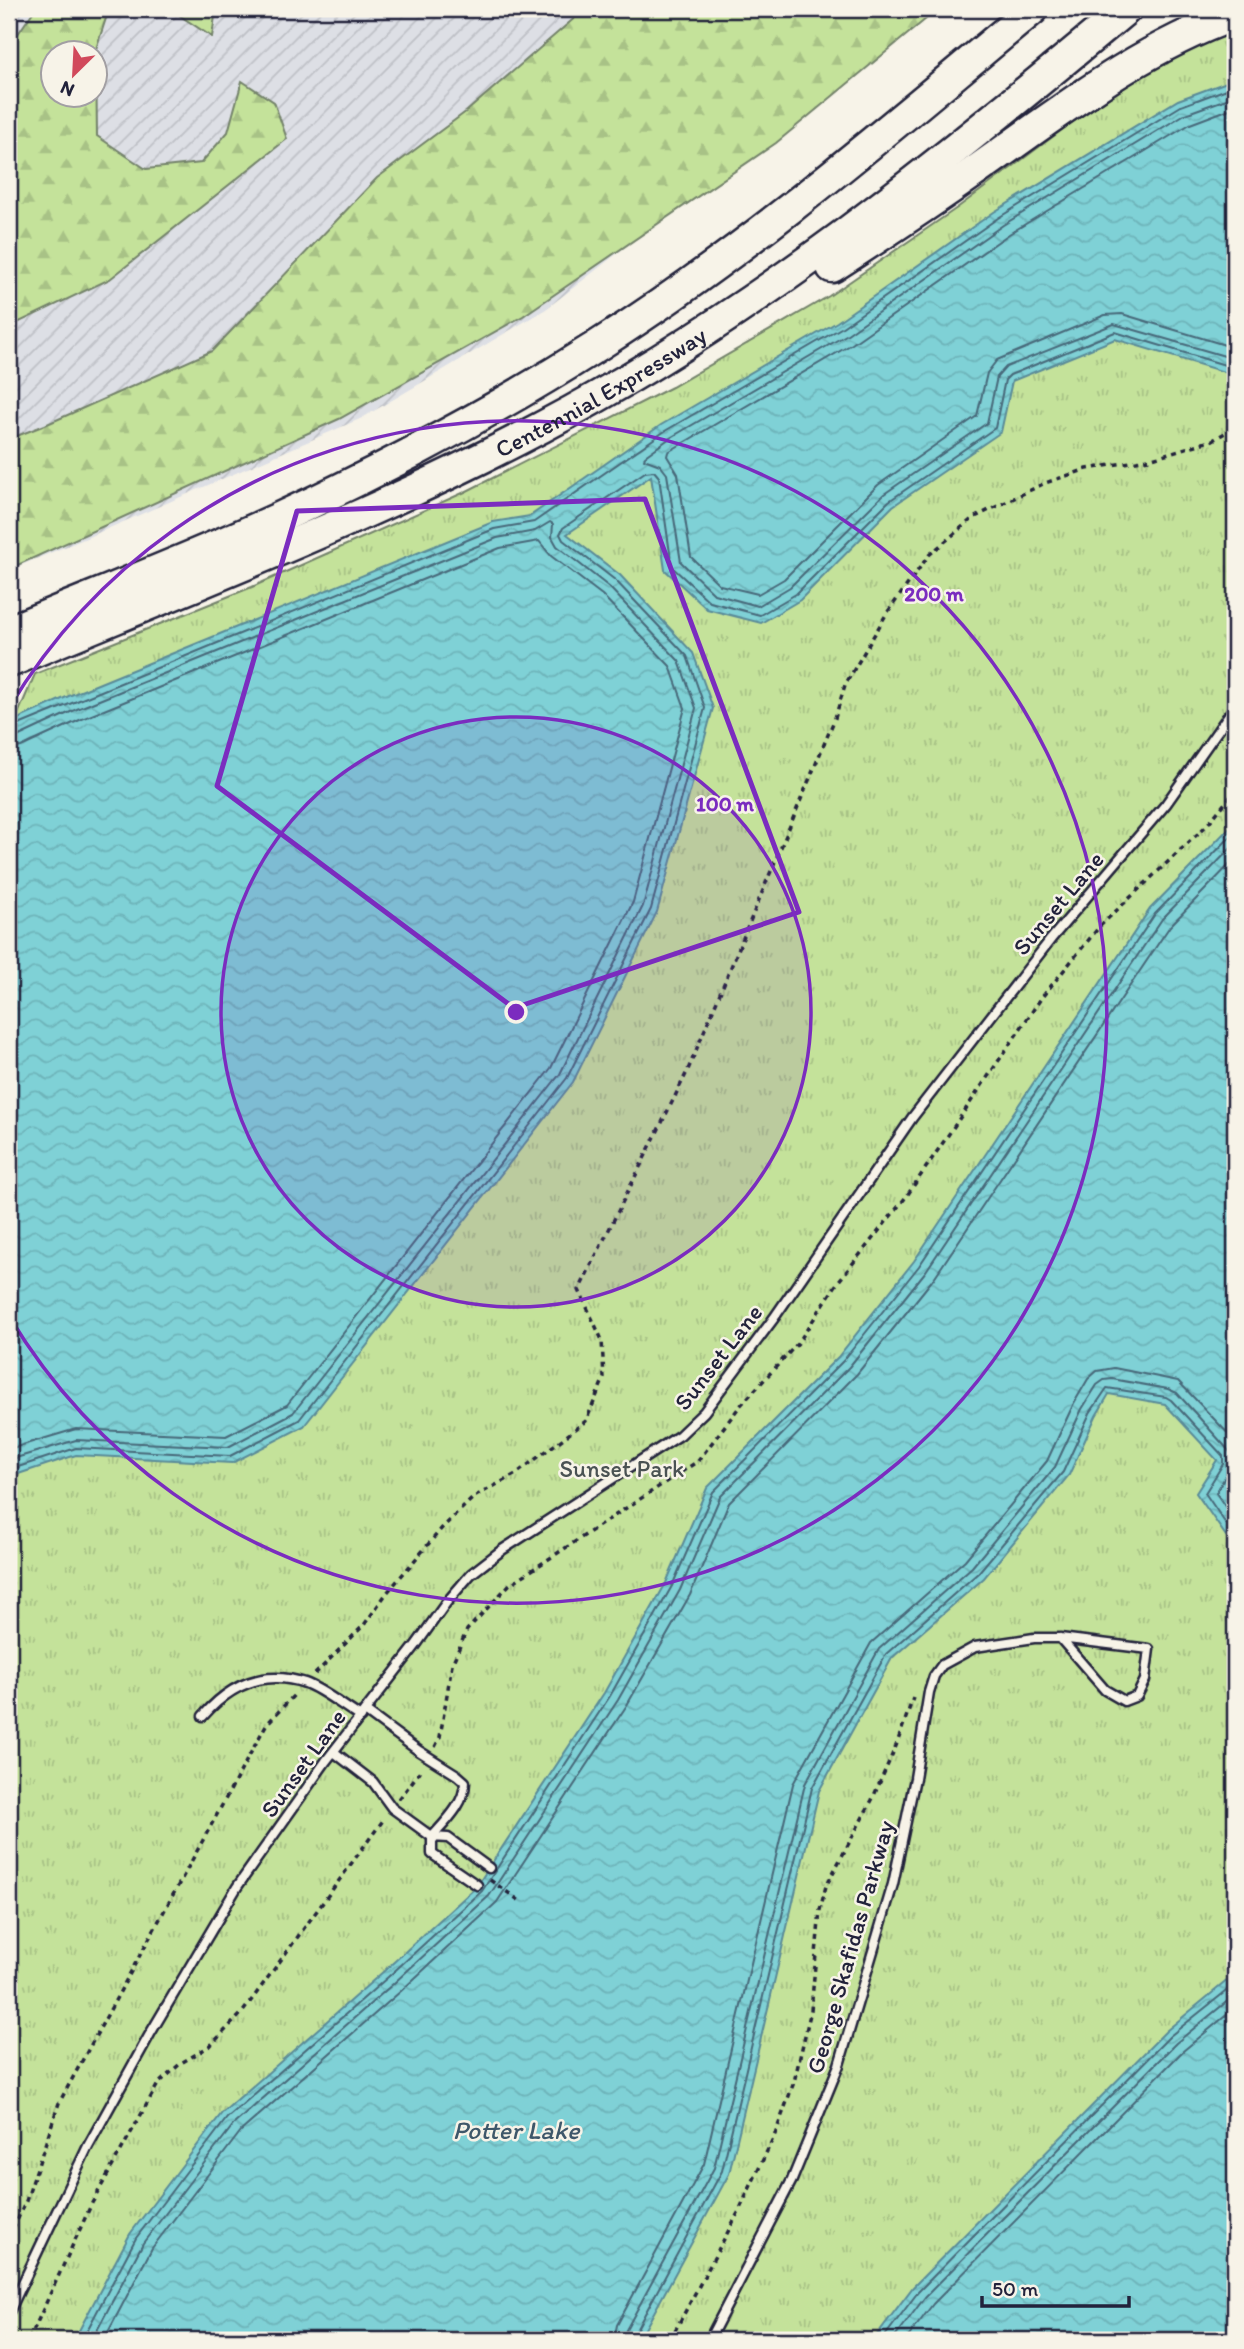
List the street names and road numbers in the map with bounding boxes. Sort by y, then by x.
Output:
street label: Centennial Expressway [490,320,712,463]
street label: Sunset Lane [1006,845,1110,961]
street label: Sunset Lane [668,1298,768,1416]
street label: Sunset Lane [254,1703,352,1823]
street label: George Skafidas Parkway [800,1816,900,2077]

